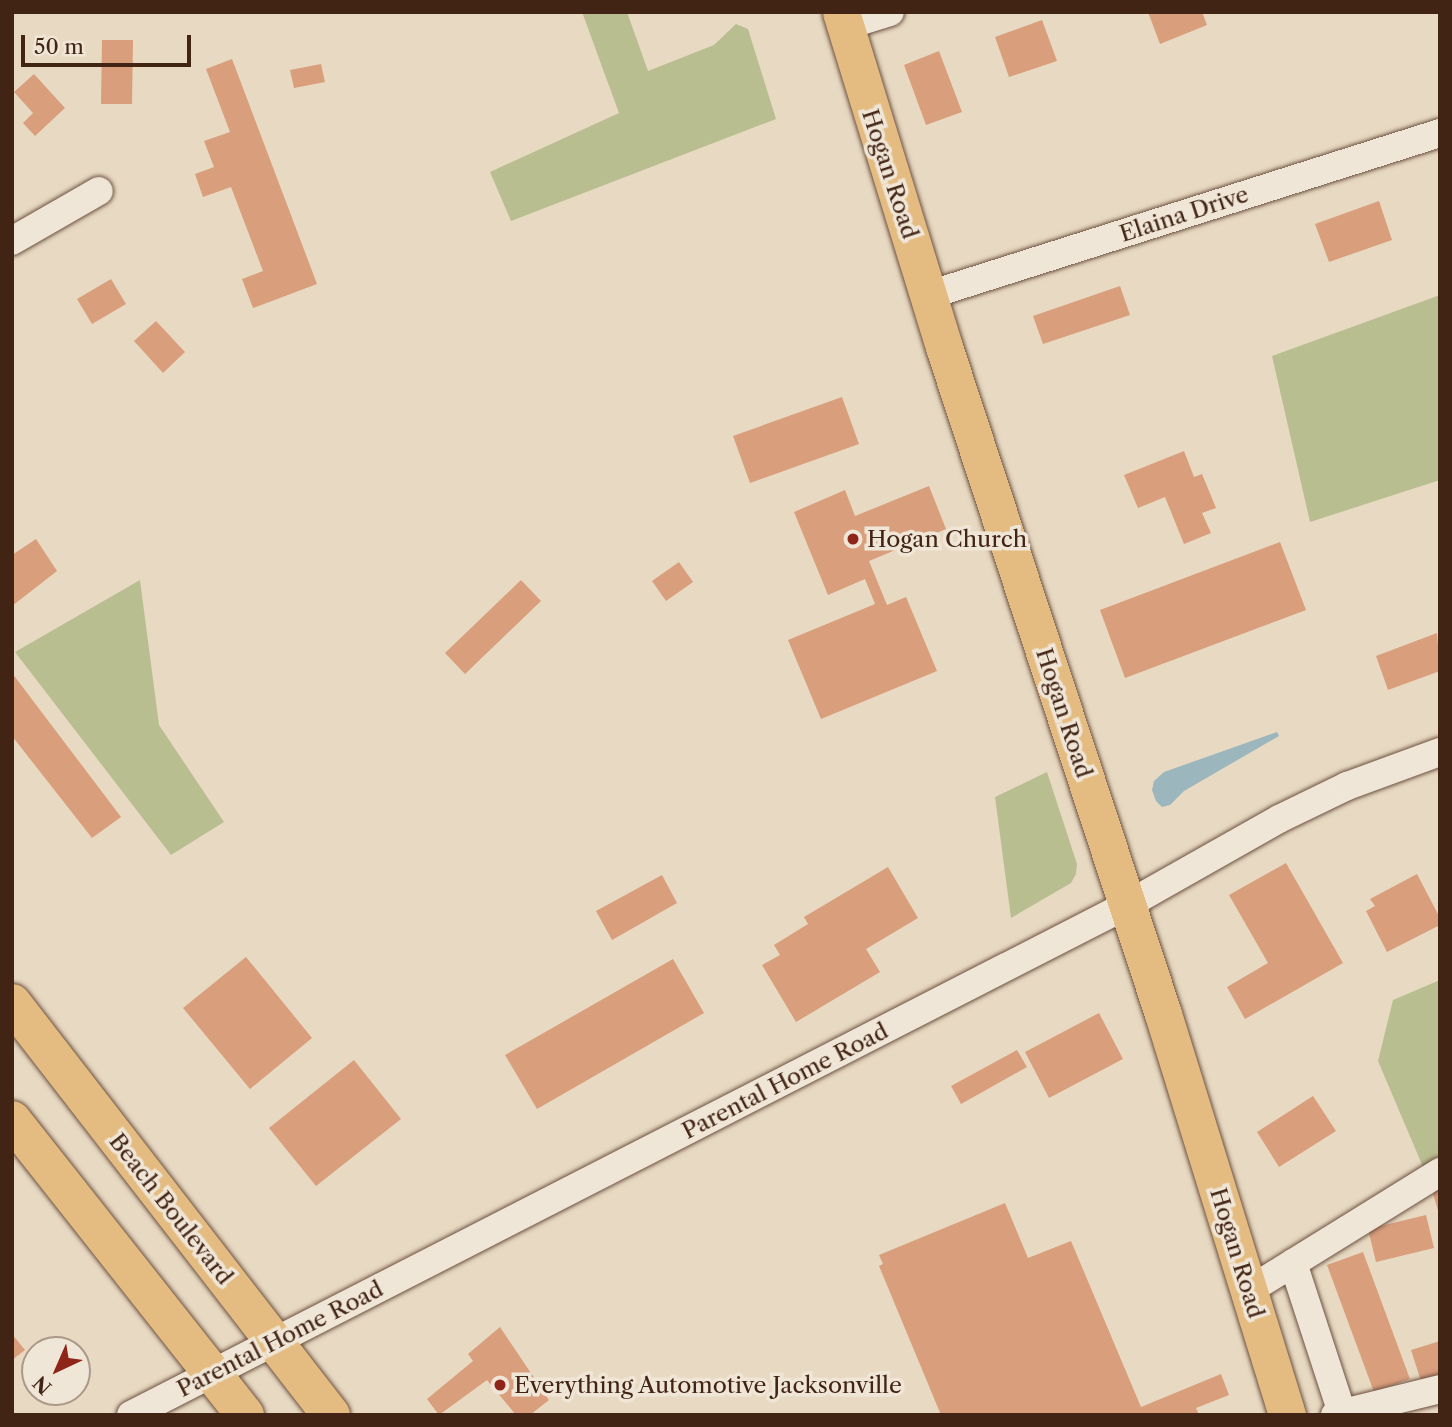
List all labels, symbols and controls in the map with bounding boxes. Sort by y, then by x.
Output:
scale bar [24,21,194,65]
text: 50 m [34,34,84,59]
street label: Hogan Road [856,106,924,242]
street label: Elaina Drive [1116,180,1252,248]
place label: Hogan Church [867,525,1027,553]
marker: Hogan Church [845,531,861,547]
street label: Hogan Road [1030,645,1098,781]
street label: Parental Home Road [677,1017,893,1145]
street label: Beach Boulevard [103,1128,239,1290]
street label: Hogan Road [1204,1184,1270,1322]
street label: Parental Home Road [172,1275,388,1403]
north arrow [21,1336,91,1406]
text: N [29,1371,56,1399]
place label: Everything Automotive Jacksonville [514,1371,903,1399]
marker: Everything Automotive Jacksonville [492,1377,508,1393]

